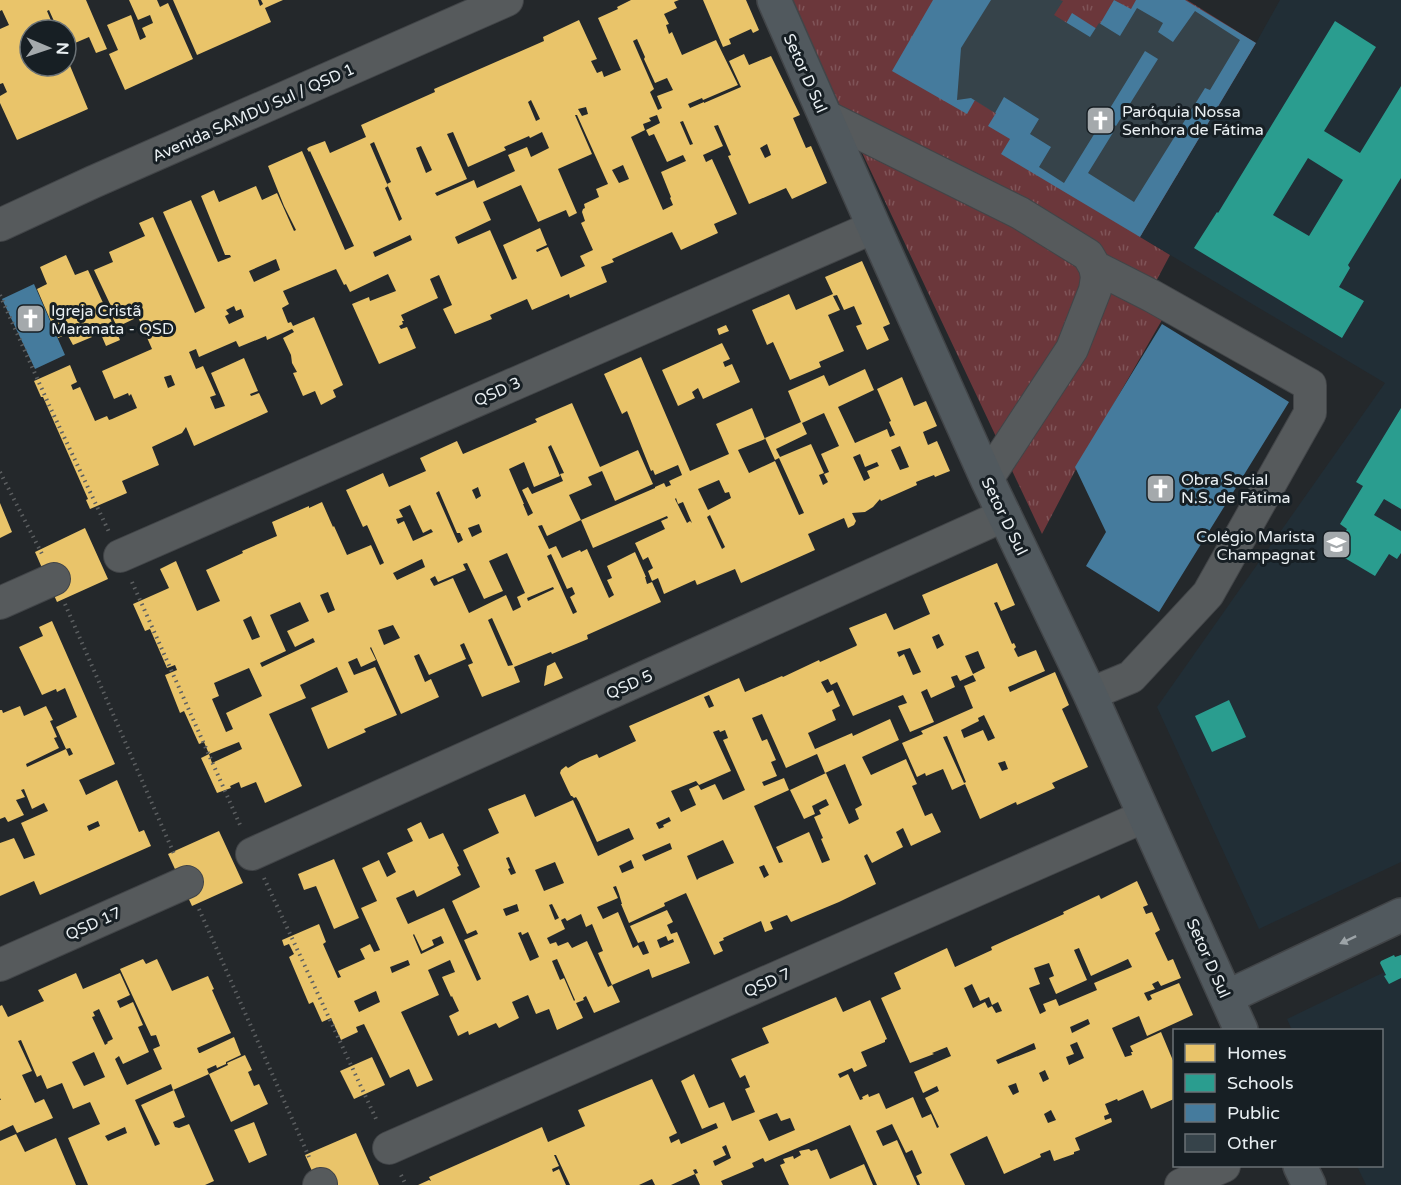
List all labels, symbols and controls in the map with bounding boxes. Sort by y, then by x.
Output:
north arrow [18,18,78,78]
street label: Setor D Sul [779,31,831,116]
text: N [52,42,72,55]
street label: Avenida SAMDU Sul / QSD 1 [149,59,358,167]
place label: Paróquia Nossa Senhora de Fátima [1122,102,1264,140]
church icon: Paróquia Nossa Senhora de Fátima [1085,104,1117,136]
place label: Igreja Cristã Maranata - QSD [51,301,174,339]
church icon: Igreja Cristã Maranata - QSD [14,303,46,335]
street label: QSD 3 [471,373,524,411]
place label: Obra Social N.S. de Fátima [1181,470,1291,508]
church icon: Obra Social N.S. de Fátima [1144,472,1176,504]
street label: Setor D Sul [977,474,1032,559]
place label: Colégio Marista Champagnat [1196,527,1315,565]
school or university icon: Colégio Marista Champagnat [1320,529,1352,561]
street label: QSD 5 [603,666,656,704]
street label: QSD 17 [62,903,124,945]
street label: Setor D Sul [1182,916,1234,1001]
one-way arrow [1340,936,1357,945]
street label: QSD 7 [741,964,794,1002]
legend [1173,1029,1383,1167]
text: Homes [1227,1042,1287,1064]
text: Schools [1227,1072,1294,1094]
text: Public [1227,1102,1280,1124]
text: Other [1227,1132,1277,1154]

